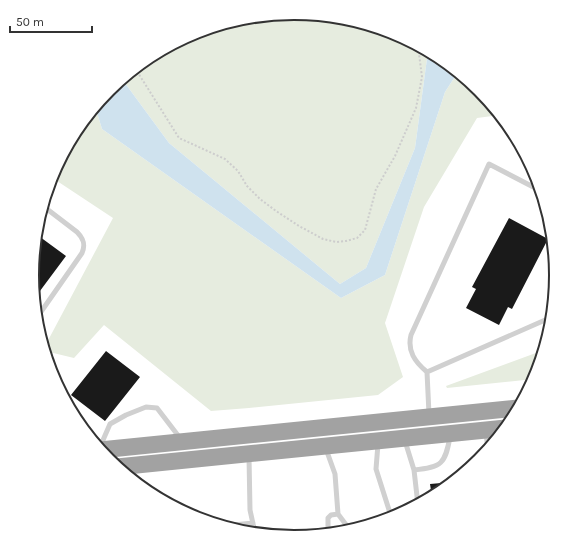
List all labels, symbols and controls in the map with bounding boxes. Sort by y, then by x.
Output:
scale bar [10,8,92,34]
text: 50 m [16,15,44,29]

